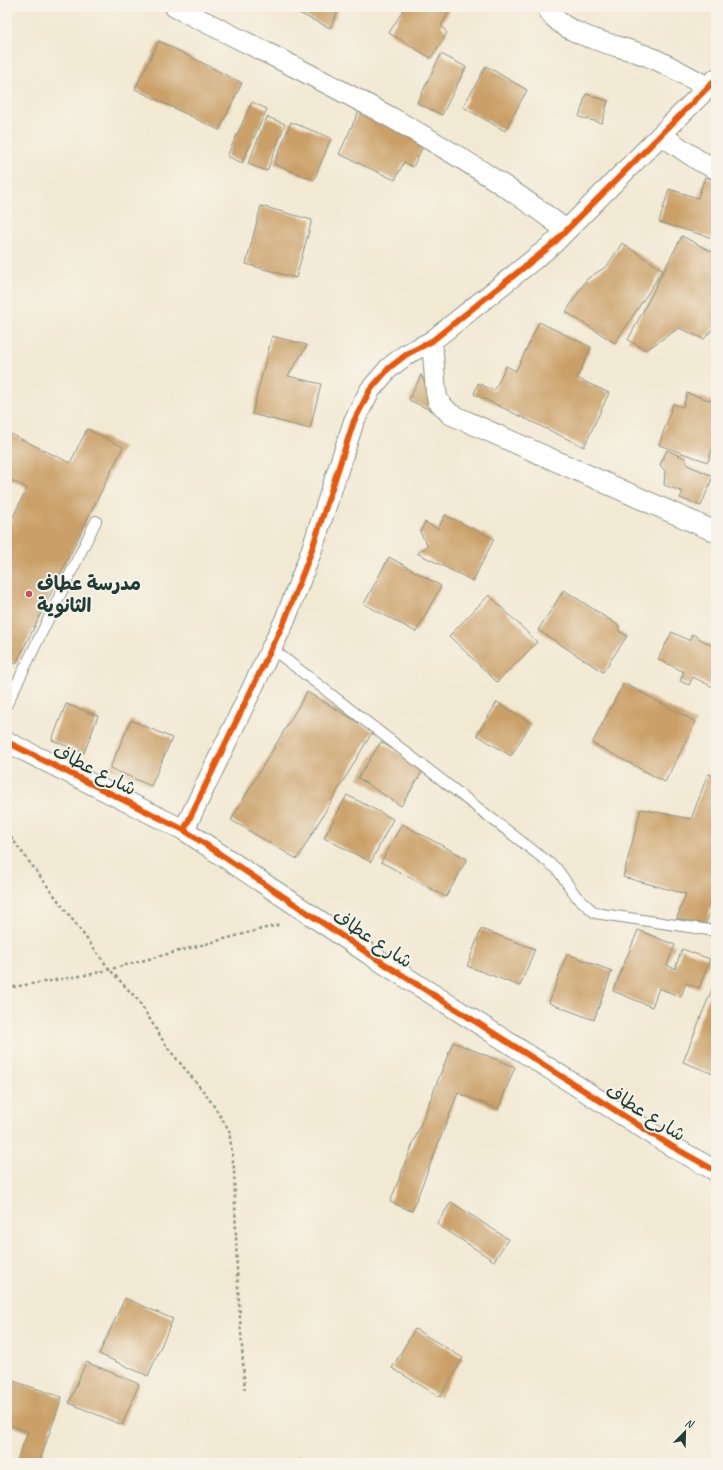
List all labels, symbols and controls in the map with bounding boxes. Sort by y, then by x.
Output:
place label: مدرسة عطاف الثانوية [37,572,141,619]
marker: مدرسة عطاف الثانوية [24,589,34,599]
street label: شارع عطاف [48,739,140,802]
street label: شارع عطاف [328,904,417,974]
street label: شارع عطاف [600,1079,690,1148]
north arrow [665,1412,705,1452]
text: N [683,1415,697,1431]

